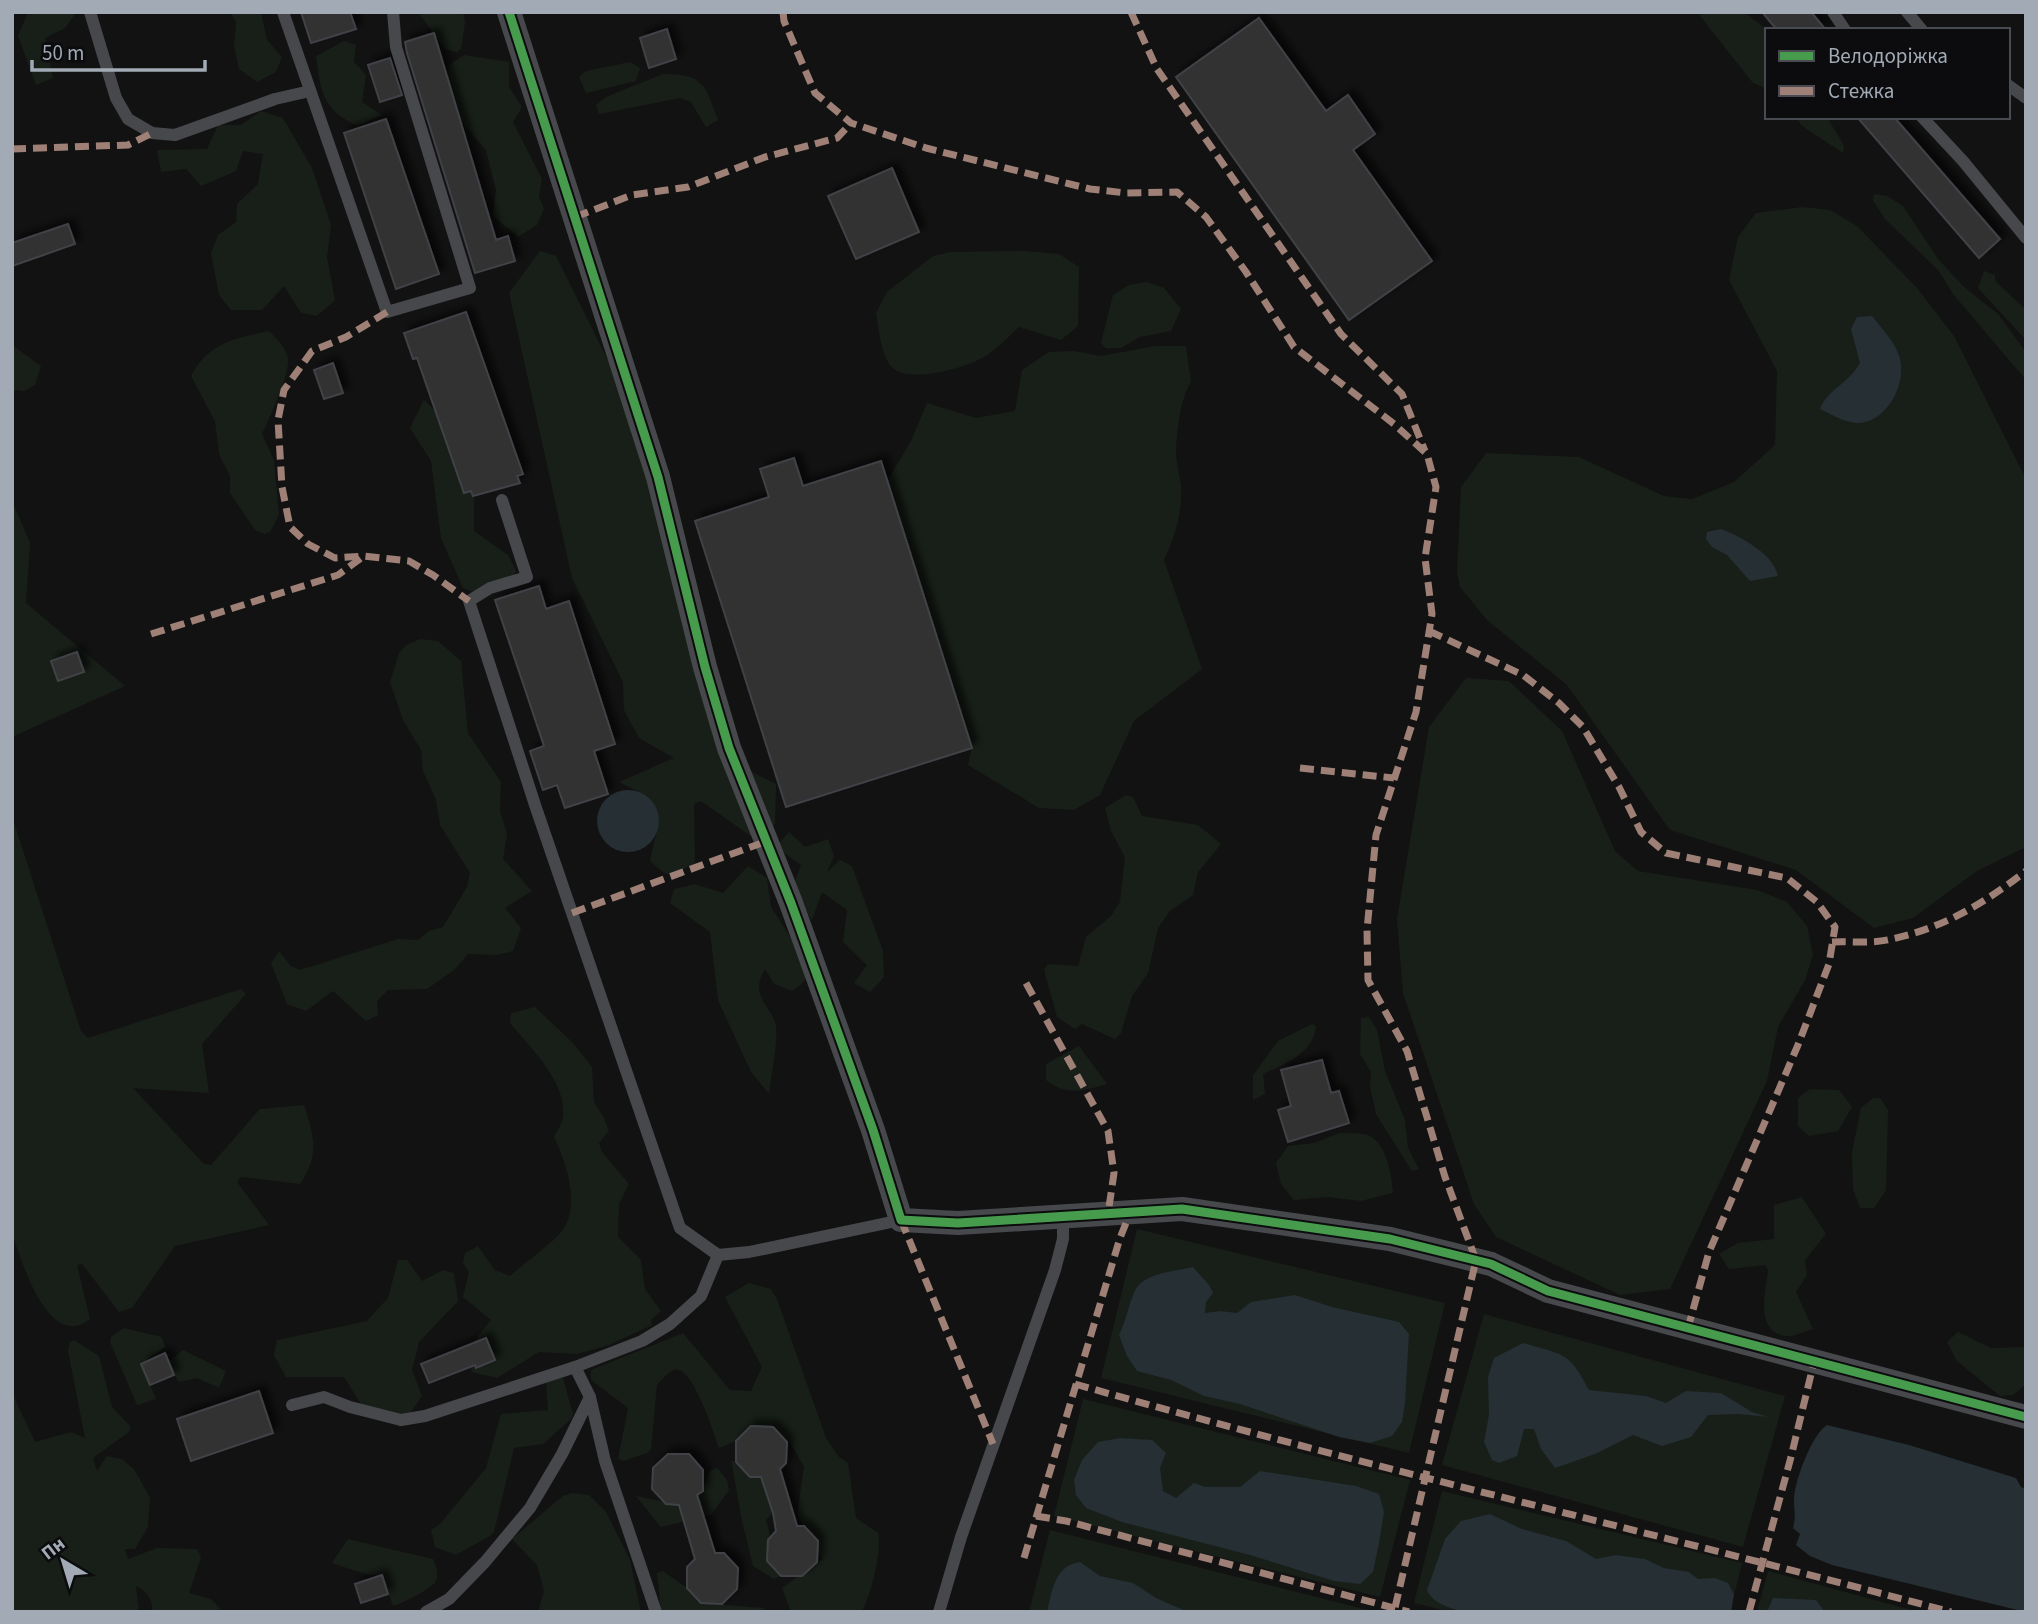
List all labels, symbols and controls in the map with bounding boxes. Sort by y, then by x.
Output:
scale bar [32,28,205,72]
legend [1765,28,2010,119]
text: 50 m [42,38,84,68]
text: Велодоріжка [1828,41,1948,71]
text: Стежка [1828,76,1894,106]
north arrow [28,1526,98,1596]
text: Пн [36,1531,71,1567]

